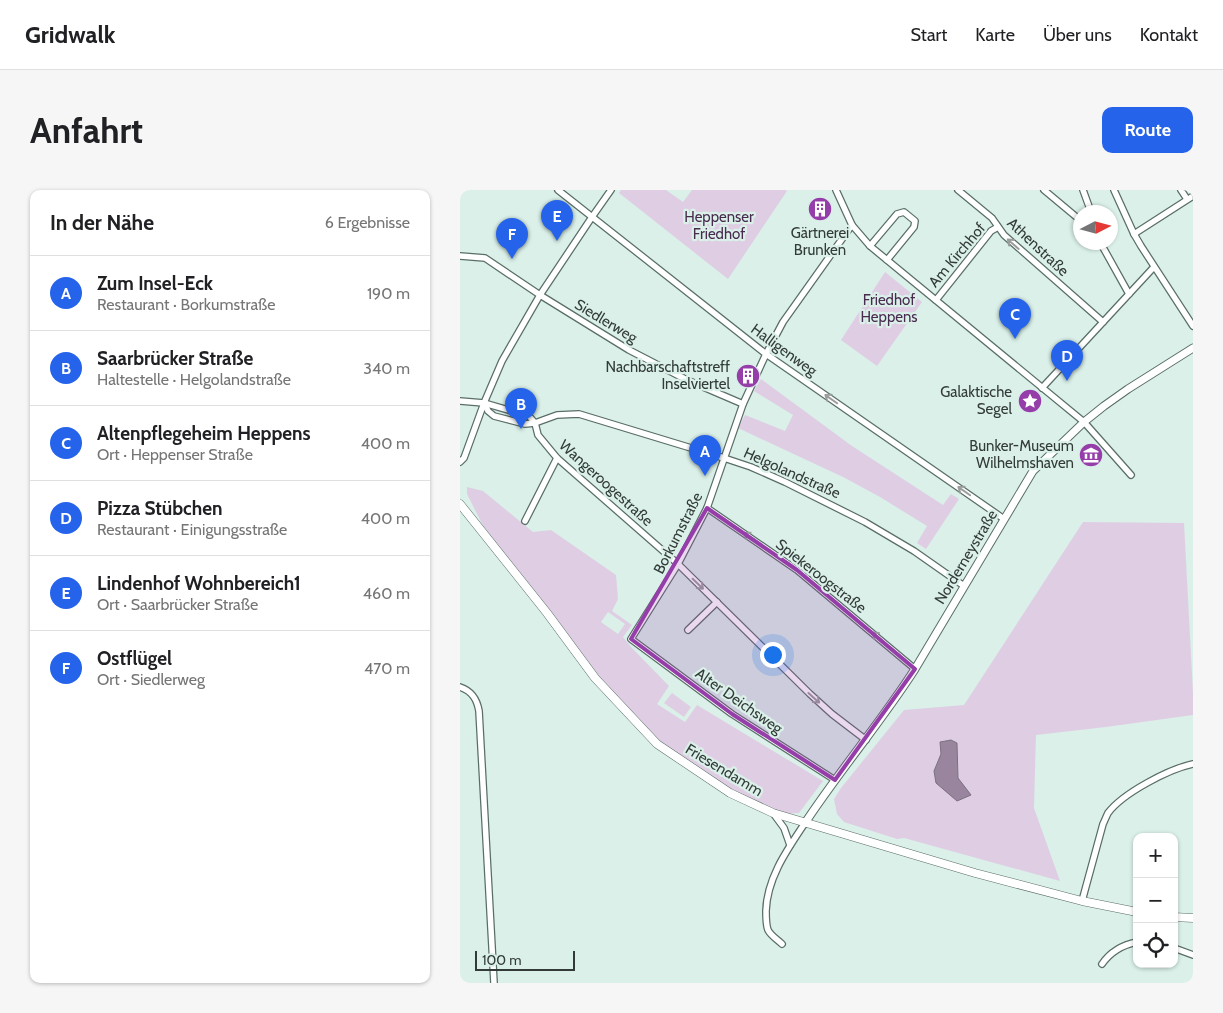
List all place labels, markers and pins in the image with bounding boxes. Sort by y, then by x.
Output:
building icon: Gärtnerei Brunken [807,196,833,222]
pin: E [541,200,573,241]
pin: F [496,218,528,259]
place label: Gärtnerei Brunken [791,224,849,259]
pin: C [999,298,1031,339]
pin: D [1051,340,1083,381]
place label: Nachbarschaftstreff Inselviertel [605,358,730,393]
building icon: Nachbarschaftstreff Inselviertel [735,363,761,389]
place label: Galaktische Segel [940,383,1012,418]
pin: B [505,388,537,429]
place icon: Galaktische Segel [1017,388,1043,414]
pin: A [689,435,721,476]
place label: Bunker-Museum Wilhelmshaven [969,437,1074,472]
museum icon: Bunker-Museum Wilhelmshaven [1078,442,1104,468]

